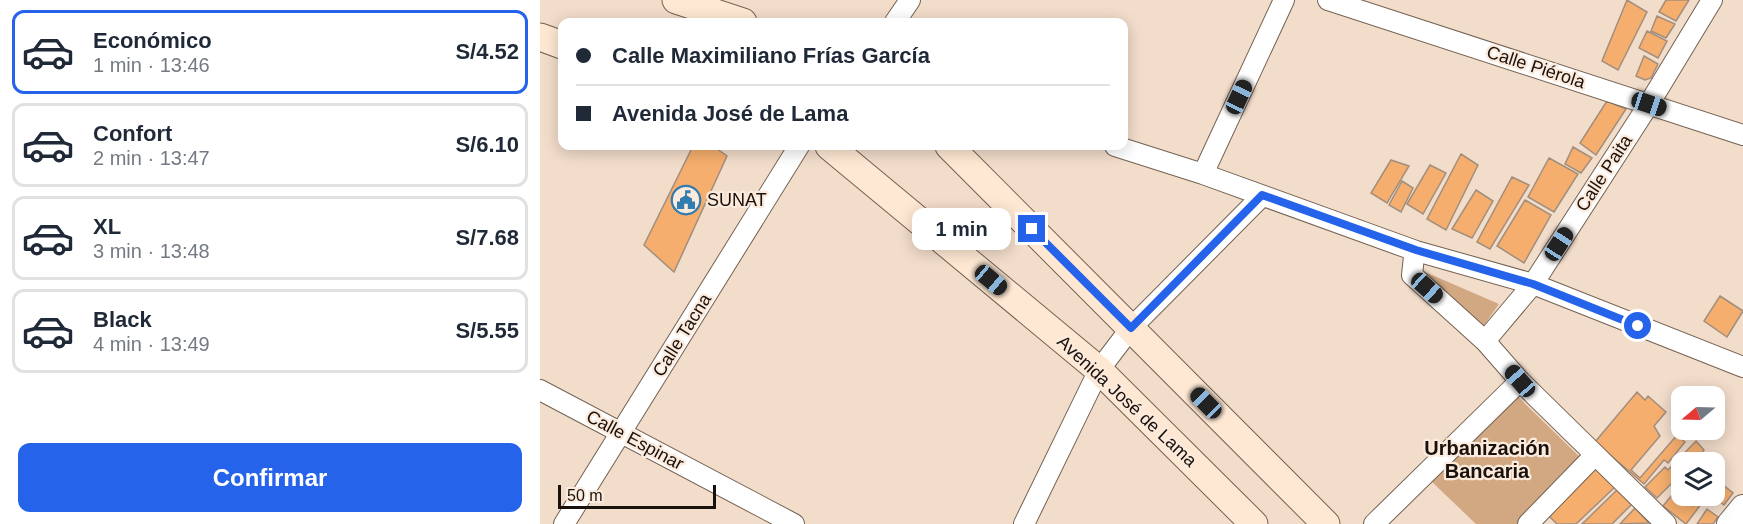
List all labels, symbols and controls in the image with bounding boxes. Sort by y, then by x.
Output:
icon: car [21,25,75,79]
text: Económico [93,28,212,53]
text: S/4.52 [455,39,519,64]
street label: Calle Piérola [1484,42,1589,93]
text: Calle Maximiliano Frías García [612,43,930,68]
text: 1 min · 13:46 [93,54,210,76]
car [1223,77,1255,117]
car [1629,90,1669,118]
text: Avenida José de Lama [612,101,848,126]
icon: car [21,118,75,172]
text: Confort [93,121,172,146]
street label: Calle Paita [1572,130,1637,215]
text: S/6.10 [455,132,519,157]
text: 2 min · 13:47 [93,147,210,169]
public building icon: SUNAT [670,184,702,216]
place label: SUNAT [707,190,767,210]
callout: 1 min [912,208,1011,250]
icon: car [21,211,75,265]
text: XL [93,214,121,239]
route end [1018,215,1045,242]
text: 1 min [935,218,988,240]
car [1542,224,1576,264]
text: S/7.68 [455,225,519,250]
text: 3 min · 13:48 [93,240,210,262]
car [971,262,1011,298]
car [1408,269,1446,307]
street label: Calle Tacna [649,289,716,380]
icon: car [21,304,75,358]
text: Black [93,307,152,332]
route start [1624,312,1651,339]
text: S/5.55 [455,318,519,343]
street label: Avenida José de Lama [1053,331,1201,471]
text: 4 min · 13:49 [93,333,210,355]
car [1501,362,1539,400]
car [1187,384,1225,422]
north arrow [1671,386,1725,440]
map controls [1671,386,1725,506]
street label: Calle Espinar [583,406,687,474]
district label: Urbanización Bancaria [1424,437,1550,482]
button: Confirmar [18,443,522,512]
button: layers [1671,452,1725,506]
scale bar [558,482,716,510]
text: 50 m [567,487,603,504]

